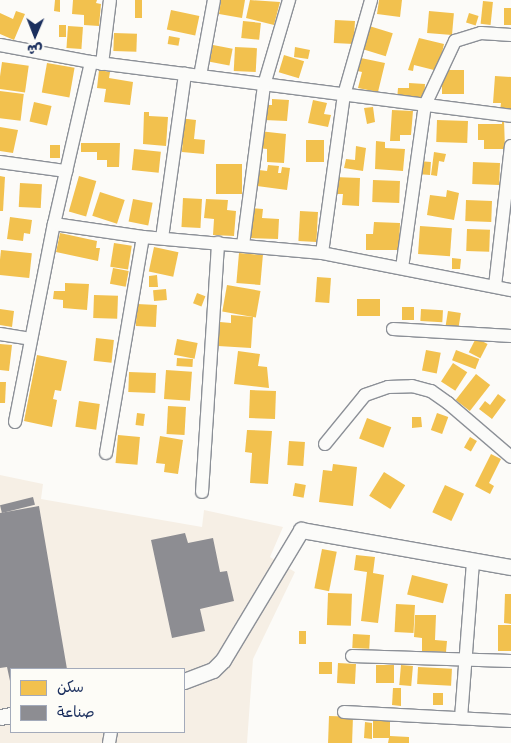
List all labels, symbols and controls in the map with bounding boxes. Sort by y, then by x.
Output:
north arrow [10,10,60,60]
text: ش [27,41,43,60]
legend [10,668,185,733]
text: سكن [57,676,84,697]
text: صناعة [57,701,95,722]

